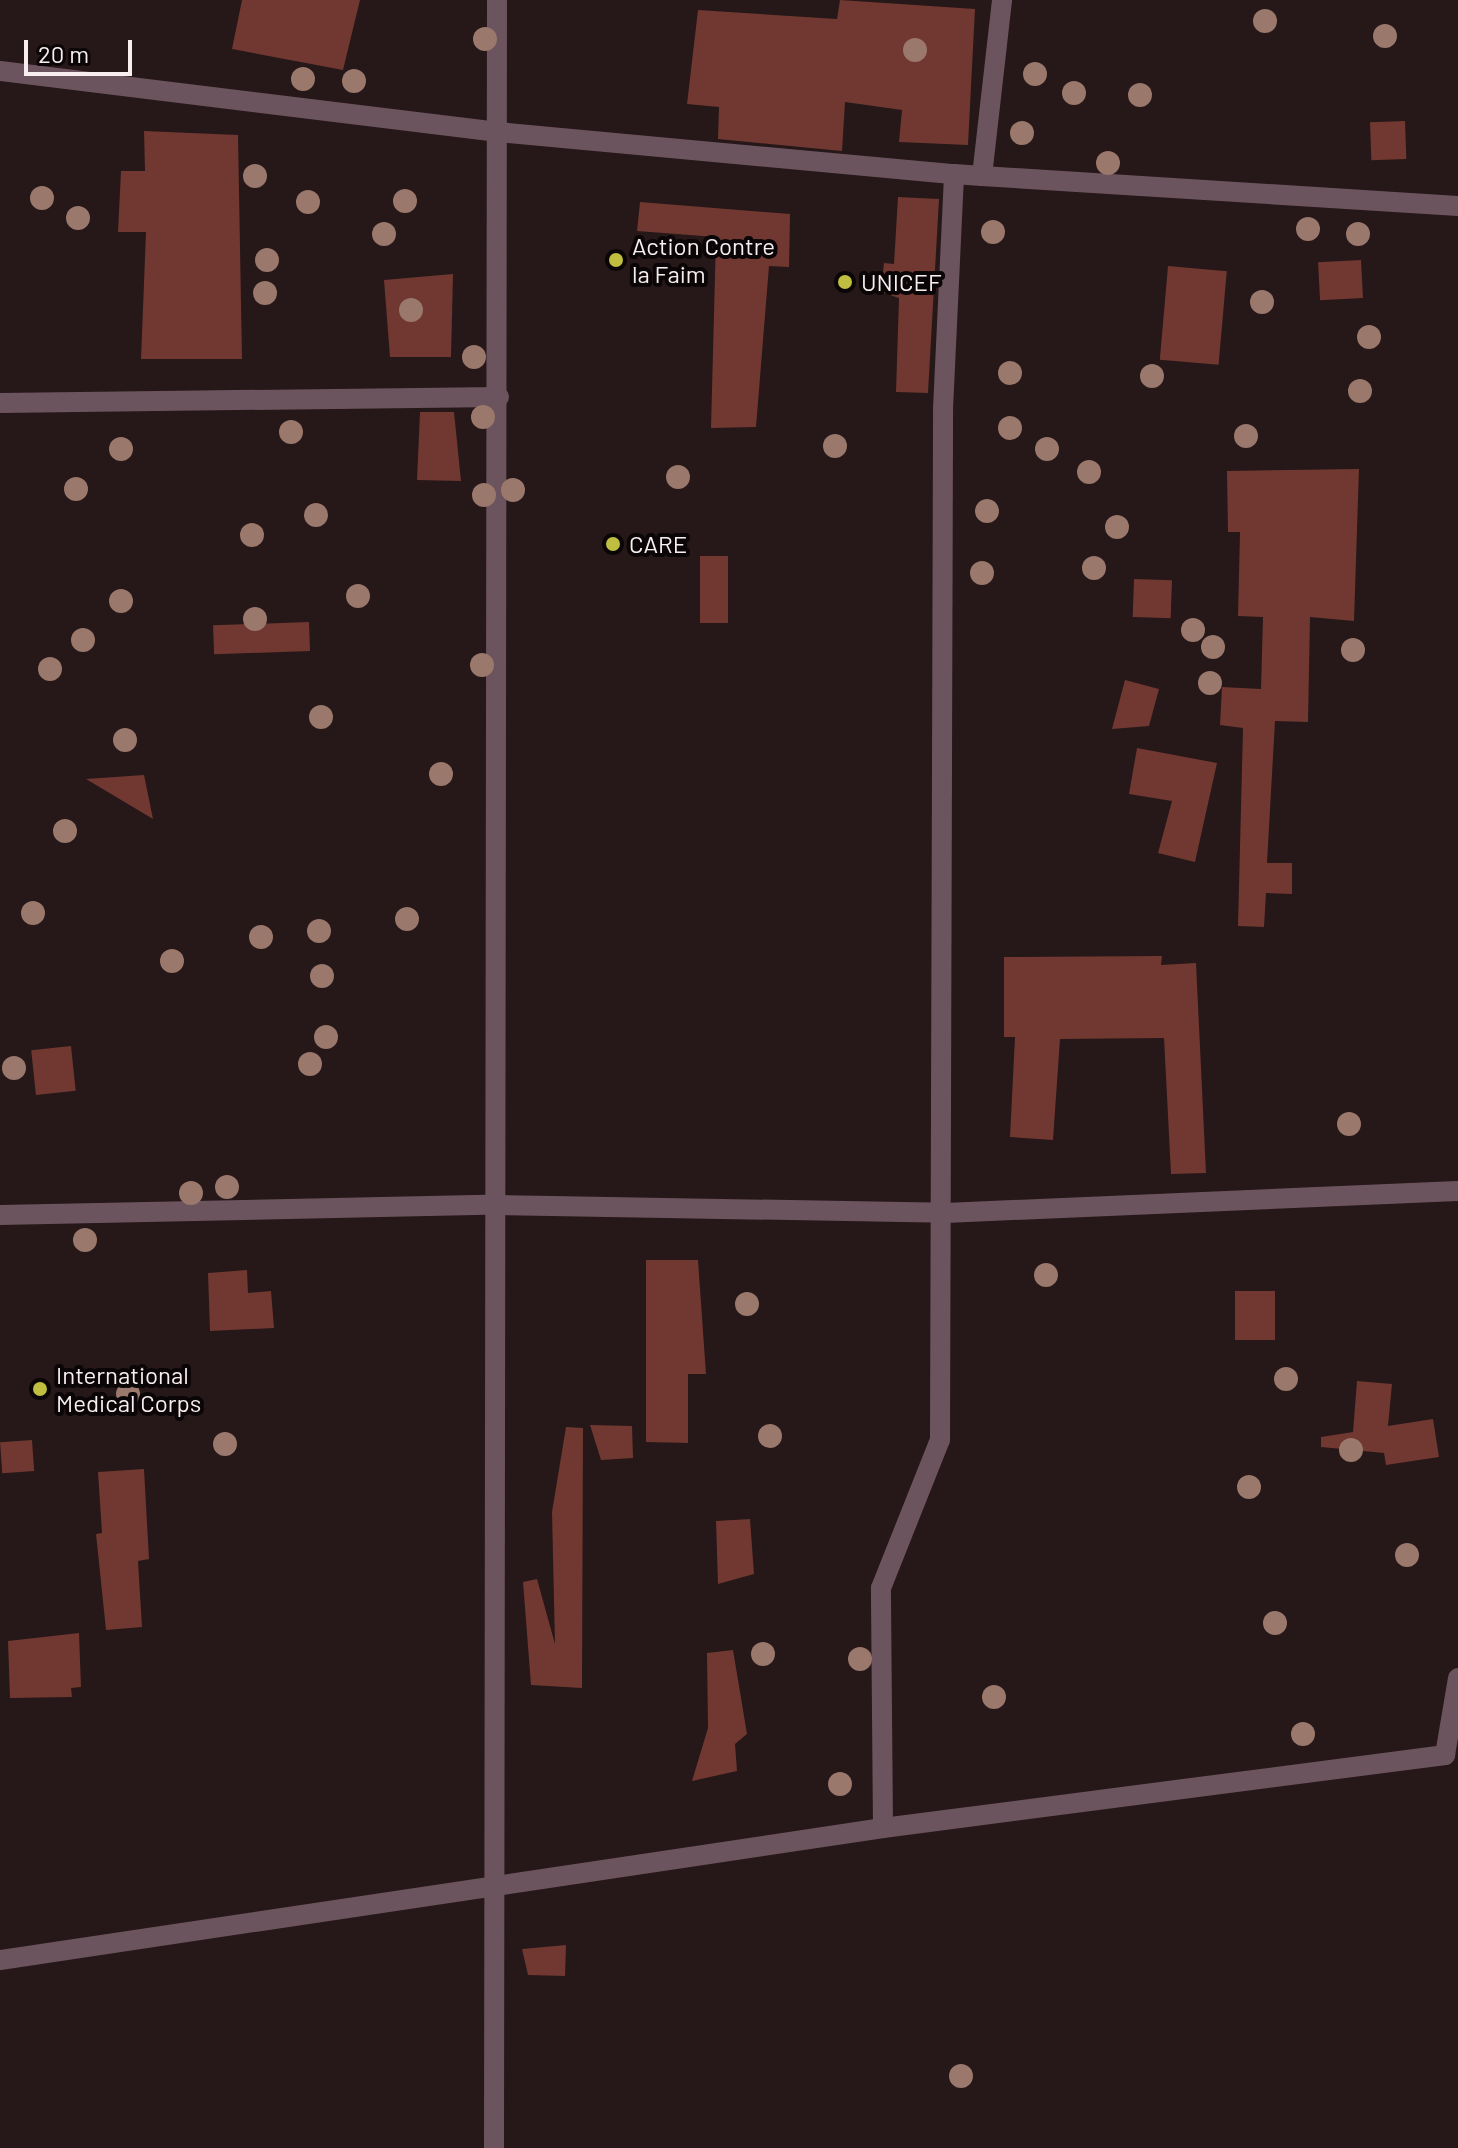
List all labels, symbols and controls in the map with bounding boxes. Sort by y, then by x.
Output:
scale bar [28,24,136,74]
text: 20 m [38,39,89,68]
place label: Action Contre la Faim [632,232,775,288]
marker: Action Contre la Faim [607,251,625,269]
place label: UNICEF [861,268,942,296]
marker: UNICEF [836,273,854,291]
place label: CARE [629,530,687,558]
marker: CARE [604,535,622,553]
place label: International Medical Corps [56,1361,201,1417]
marker: International Medical Corps [31,1380,49,1398]

